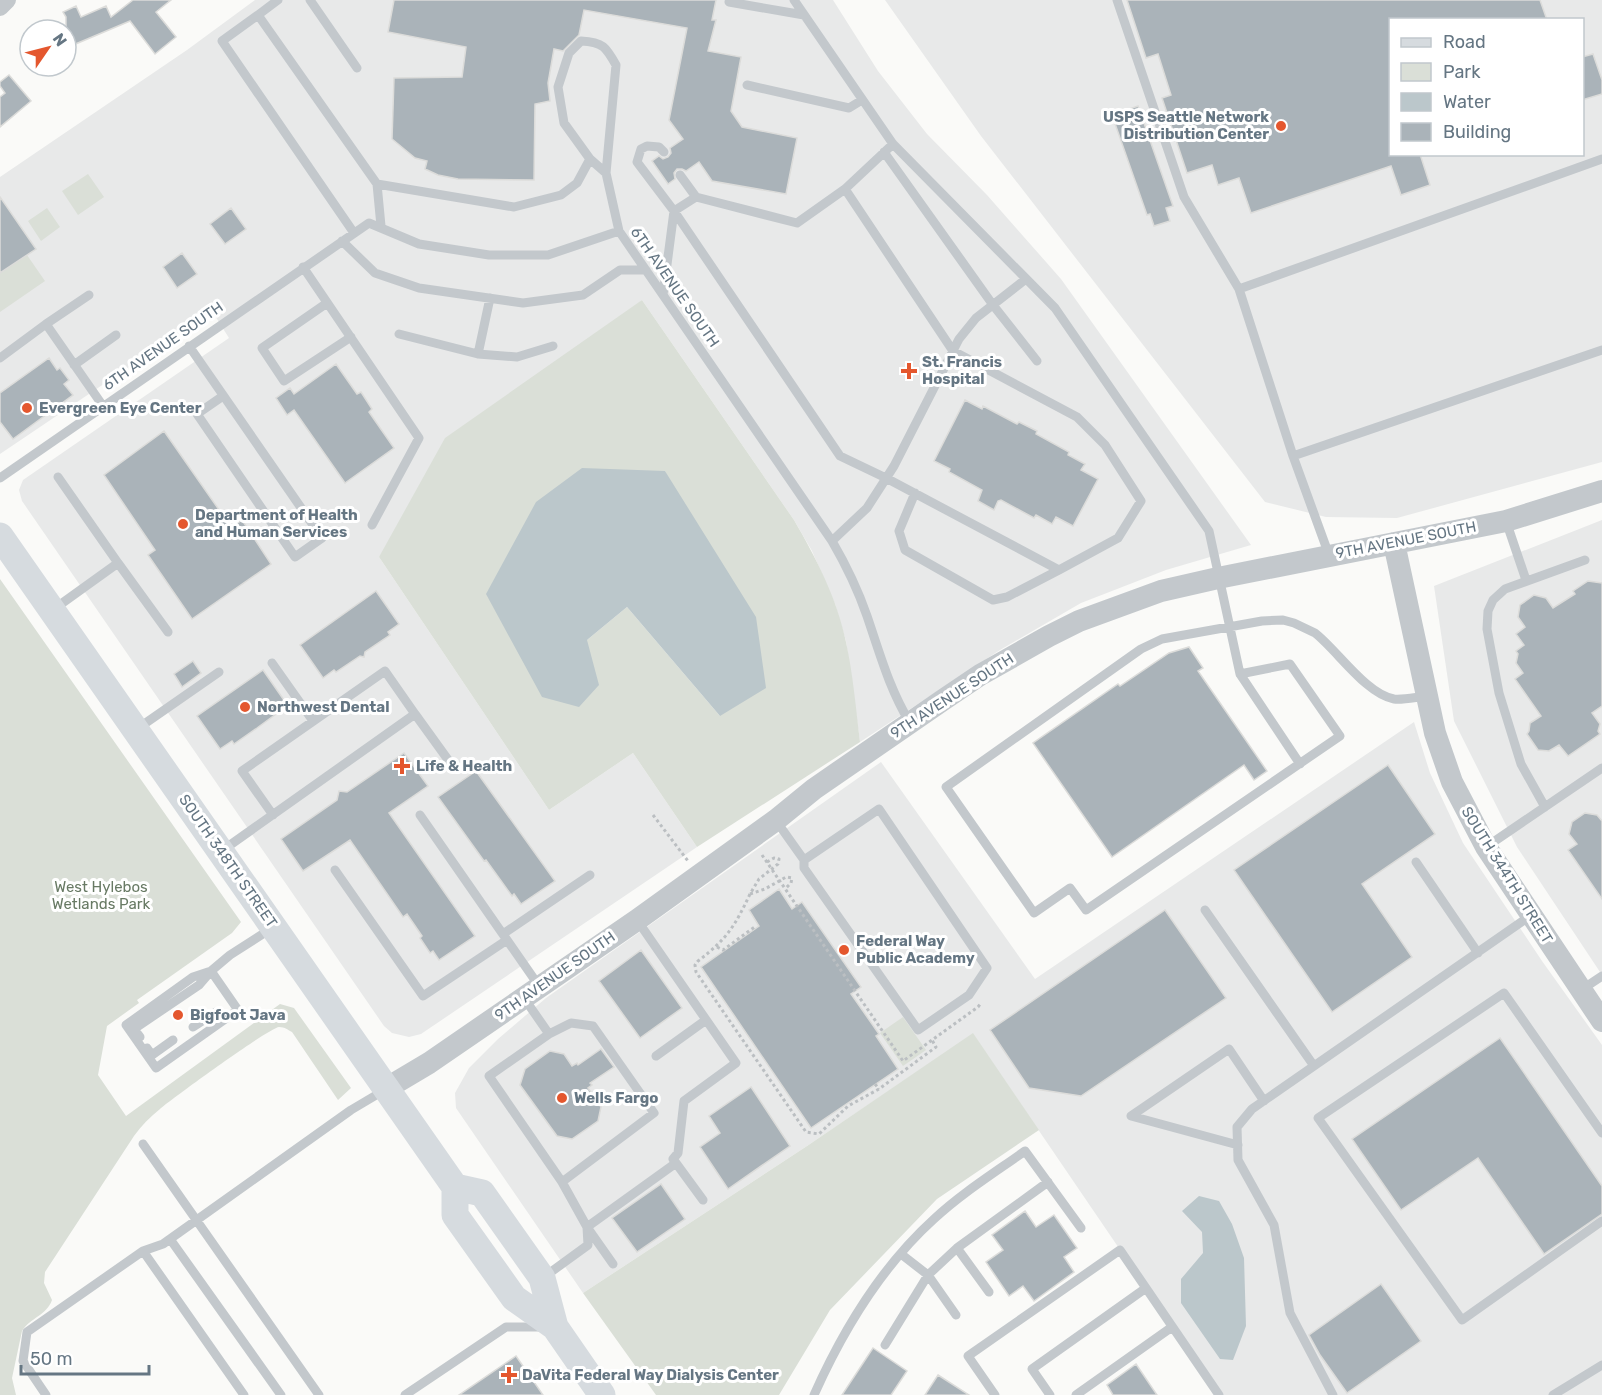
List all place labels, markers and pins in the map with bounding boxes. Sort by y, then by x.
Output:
place label: USPS Seattle Network Distribution Center [1103,108,1269,143]
marker: USPS Seattle Network Distribution Center [1274,119,1288,133]
place label: St. Francis Hospital [922,353,1002,388]
marker: St. Francis Hospital [900,362,918,380]
place label: Evergreen Eye Center [39,399,202,417]
marker: Evergreen Eye Center [20,401,34,415]
place label: Department of Health and Human Services [195,506,358,541]
marker: Department of Health and Human Services [176,517,190,531]
place label: Northwest Dental [257,698,389,716]
marker: Northwest Dental [238,700,252,714]
marker: Life & Health [393,757,411,775]
place label: Life & Health [416,757,512,775]
place label: Federal Way Public Academy [856,932,975,967]
marker: Federal Way Public Academy [837,943,851,957]
place label: Bigfoot Java [190,1006,286,1024]
marker: Bigfoot Java [171,1008,185,1022]
place label: Wells Fargo [574,1089,658,1107]
marker: Wells Fargo [555,1091,569,1105]
marker: DaVita Federal Way Dialysis Center [500,1366,518,1384]
place label: DaVita Federal Way Dialysis Center [522,1366,779,1384]

